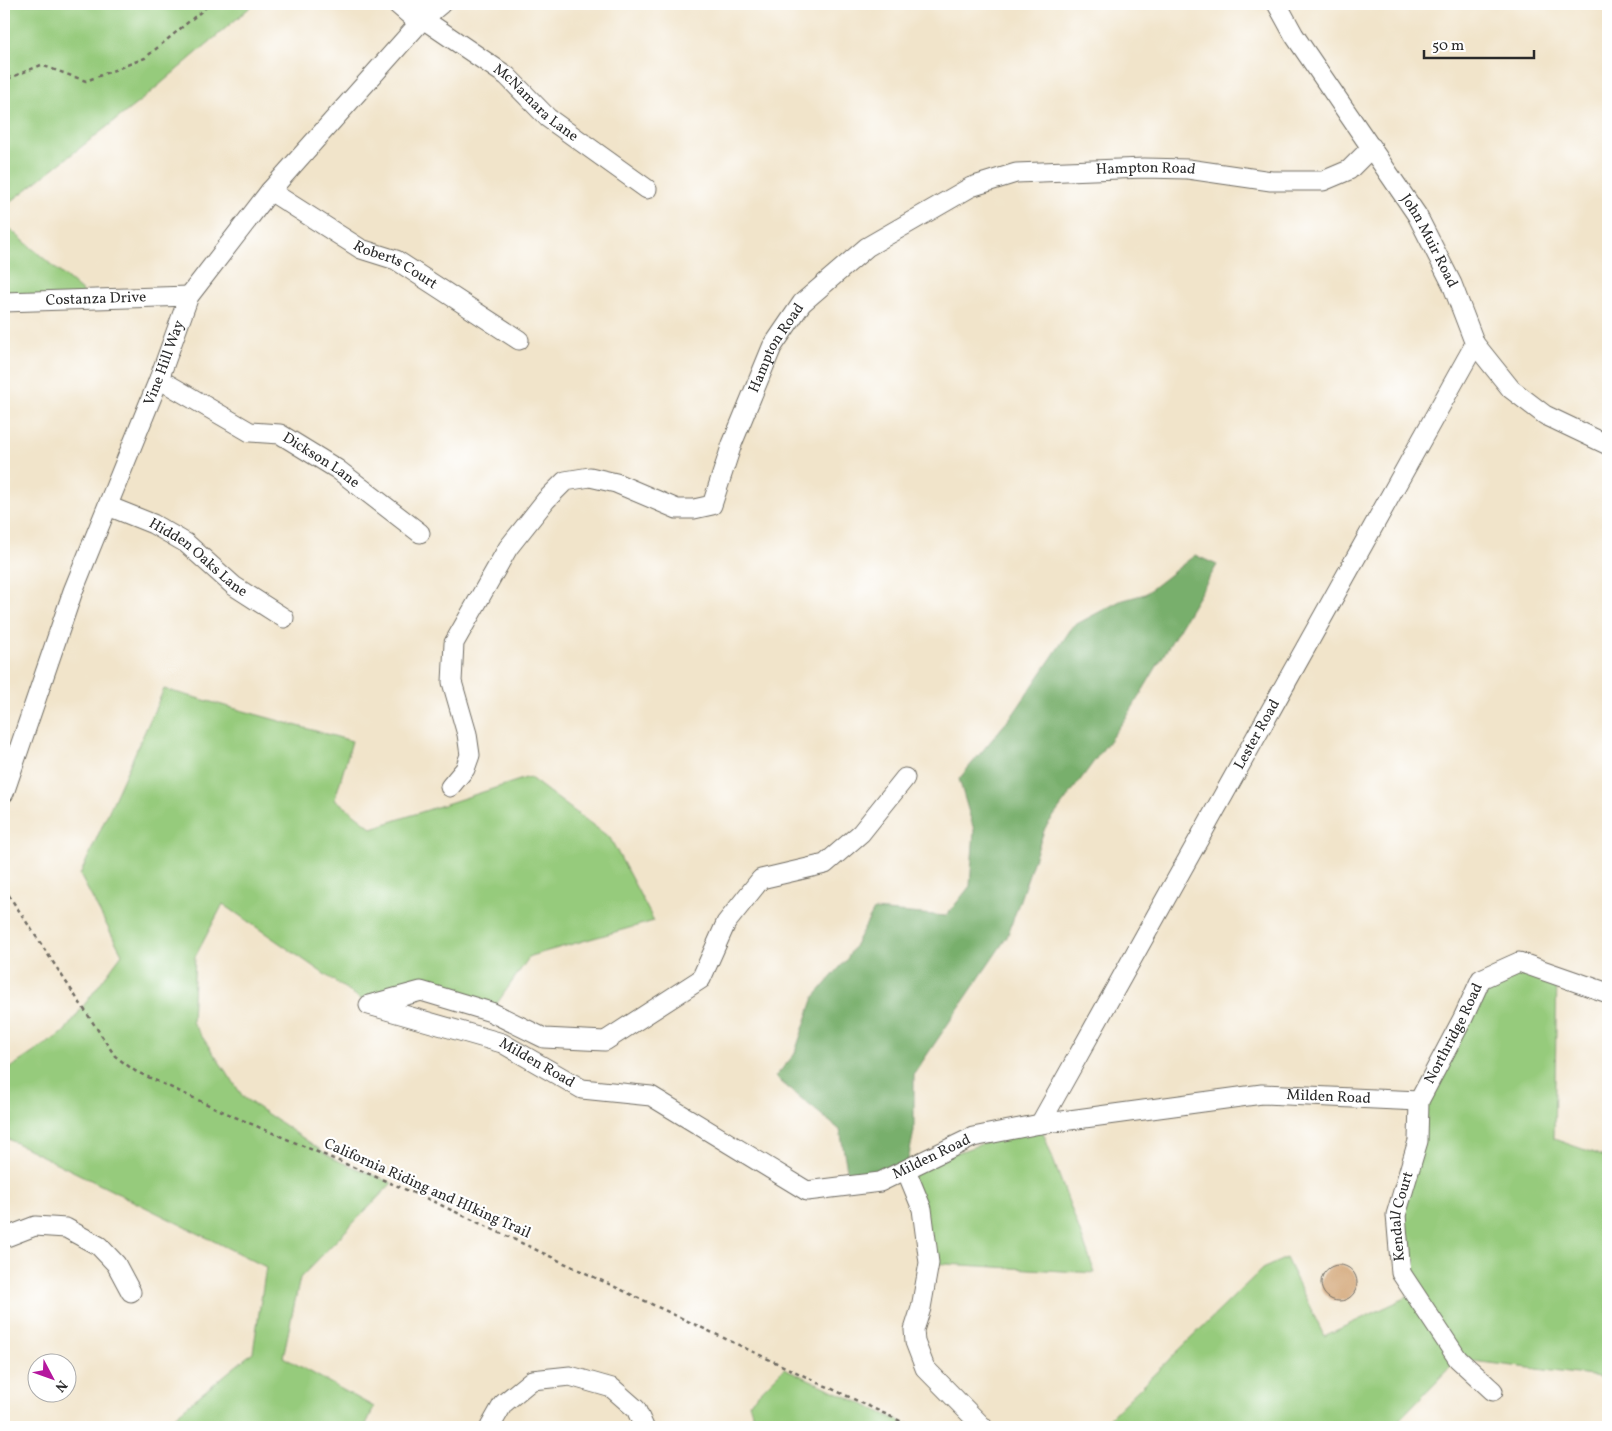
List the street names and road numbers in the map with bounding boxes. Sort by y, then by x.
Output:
street label: McNamara Lane [489,59,583,147]
street label: Hampton Road [1096,157,1197,180]
street label: John Muir Road [1395,190,1463,291]
street label: Roberts Court [349,236,441,295]
street label: Costanza Drive [45,287,147,311]
street label: Hampton Road [744,299,809,396]
street label: Vine Hill Way [139,317,190,409]
street label: Dickson Lane [278,427,364,493]
street label: Hidden Oaks Lane [145,513,251,602]
street label: Lester Road [1229,696,1285,773]
street label: Northridge Road [1419,980,1488,1088]
street label: Milden Road [495,1033,579,1093]
street label: Milden Road [1286,1085,1371,1109]
street label: Milden Road [889,1129,974,1185]
street label: California Riding and HIking Trail [320,1134,534,1244]
street label: Kendall Court [1386,1169,1419,1262]

